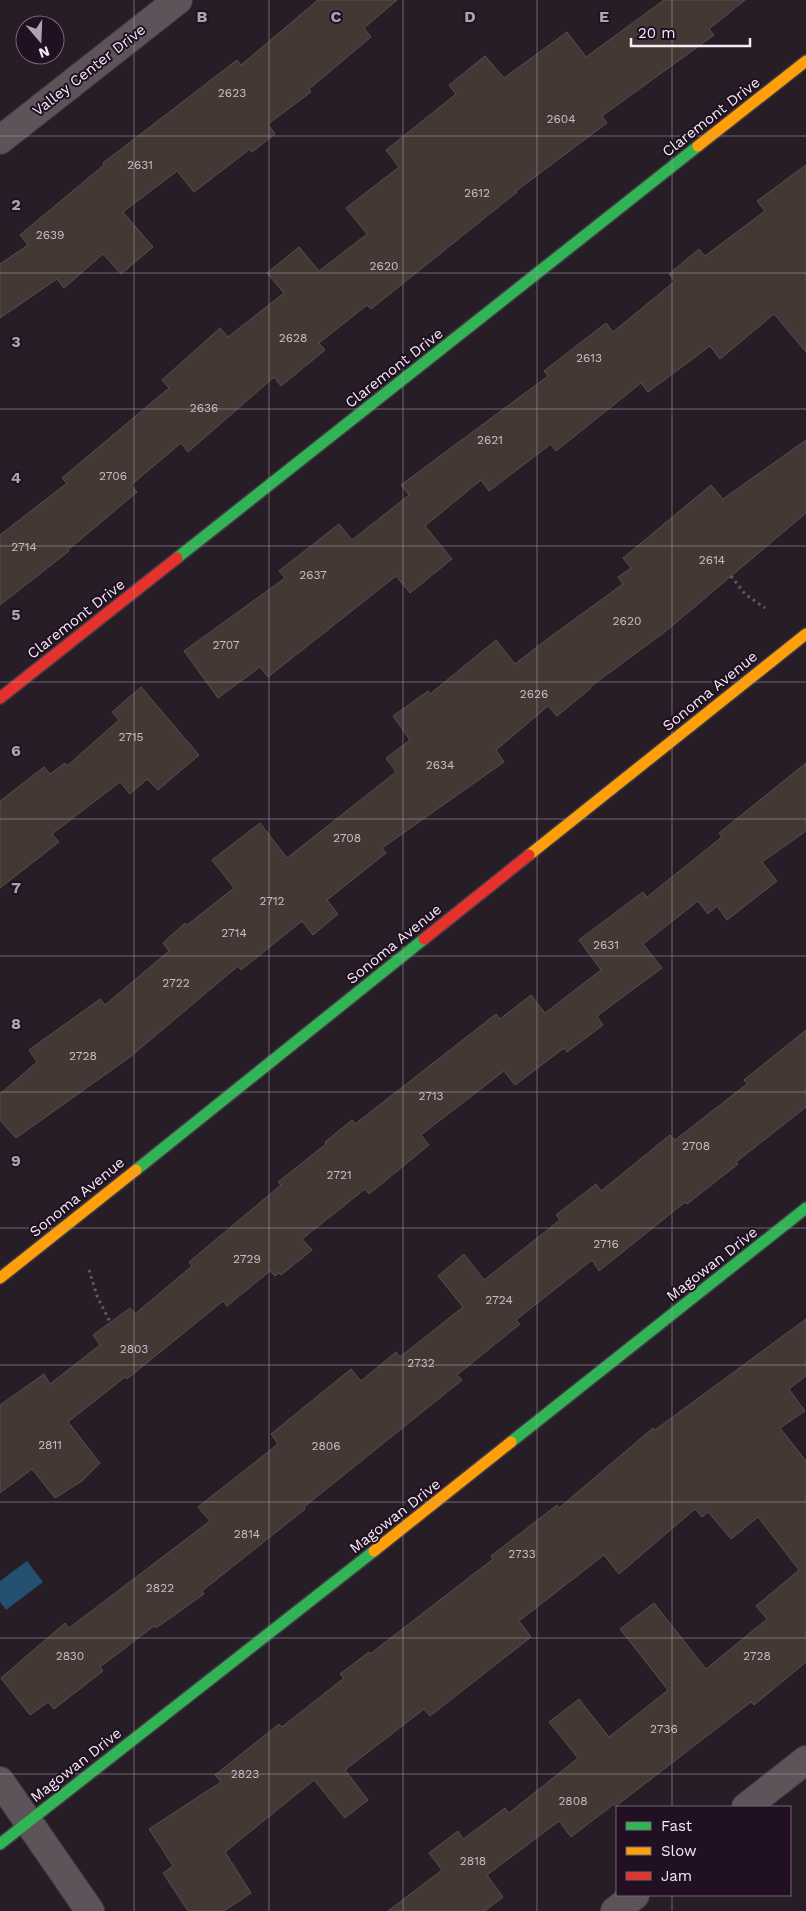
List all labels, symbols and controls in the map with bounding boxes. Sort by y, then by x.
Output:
text: B [197,7,208,26]
text: C [331,7,342,26]
text: D [464,7,476,26]
text: E [599,7,609,26]
north arrow [15,15,65,65]
scale bar [631,15,750,47]
street label: Valley Center Drive [29,20,149,120]
text: 20 m [638,24,676,42]
text: N [37,43,52,62]
street label: Claremont Drive [659,73,763,161]
house number: 2623 [218,86,246,100]
house number: 2604 [546,112,576,126]
house number: 2631 [127,158,153,172]
house number: 2612 [464,186,490,200]
text: 2 [11,195,21,214]
house number: 2639 [36,228,64,242]
house number: 2620 [370,259,398,273]
street label: Claremont Drive [342,324,446,412]
house number: 2628 [279,331,307,345]
text: 3 [11,332,21,351]
house number: 2613 [576,351,602,365]
house number: 2636 [190,401,218,415]
house number: 2621 [477,433,503,447]
text: 4 [11,468,21,487]
house number: 2706 [99,469,127,483]
house number: 2714 [11,540,37,554]
house number: 2614 [699,553,725,567]
house number: 2637 [299,568,327,582]
street label: Claremont Drive [24,575,128,663]
text: 5 [11,605,21,624]
house number: 2620 [613,614,641,628]
house number: 2707 [212,638,240,652]
street label: Sonoma Avenue [659,647,761,735]
house number: 2626 [520,687,548,701]
house number: 2715 [118,730,144,744]
text: 6 [11,741,21,760]
house number: 2634 [426,758,454,772]
house number: 2708 [333,831,361,845]
text: 7 [11,878,21,897]
house number: 2712 [259,894,285,908]
street label: Sonoma Avenue [343,900,445,988]
house number: 2714 [221,926,247,940]
house number: 2631 [593,938,619,952]
house number: 2722 [162,976,190,990]
text: 8 [11,1014,21,1033]
house number: 2728 [69,1049,97,1063]
house number: 2713 [418,1089,444,1103]
house number: 2708 [682,1139,710,1153]
text: 9 [11,1151,21,1170]
street label: Sonoma Avenue [26,1153,128,1241]
house number: 2721 [326,1168,352,1182]
street label: Magowan Drive [663,1223,761,1305]
house number: 2716 [593,1237,619,1251]
house number: 2729 [233,1252,261,1266]
house number: 2724 [485,1293,513,1307]
house number: 2803 [120,1342,148,1356]
house number: 2732 [407,1356,435,1370]
house number: 2811 [38,1438,62,1452]
house number: 2806 [311,1439,341,1453]
street label: Magowan Drive [346,1475,444,1557]
house number: 2814 [234,1527,260,1541]
house number: 2733 [508,1547,536,1561]
house number: 2822 [146,1581,174,1595]
house number: 2830 [56,1649,84,1663]
house number: 2728 [743,1649,771,1663]
house number: 2736 [650,1722,678,1736]
street label: Magowan Drive [27,1724,125,1806]
house number: 2823 [231,1767,259,1781]
house number: 2808 [558,1794,588,1808]
legend [616,1806,791,1896]
text: Fast [661,1817,693,1835]
text: Slow [661,1842,697,1860]
house number: 2818 [460,1854,486,1868]
text: Jam [661,1867,692,1885]

